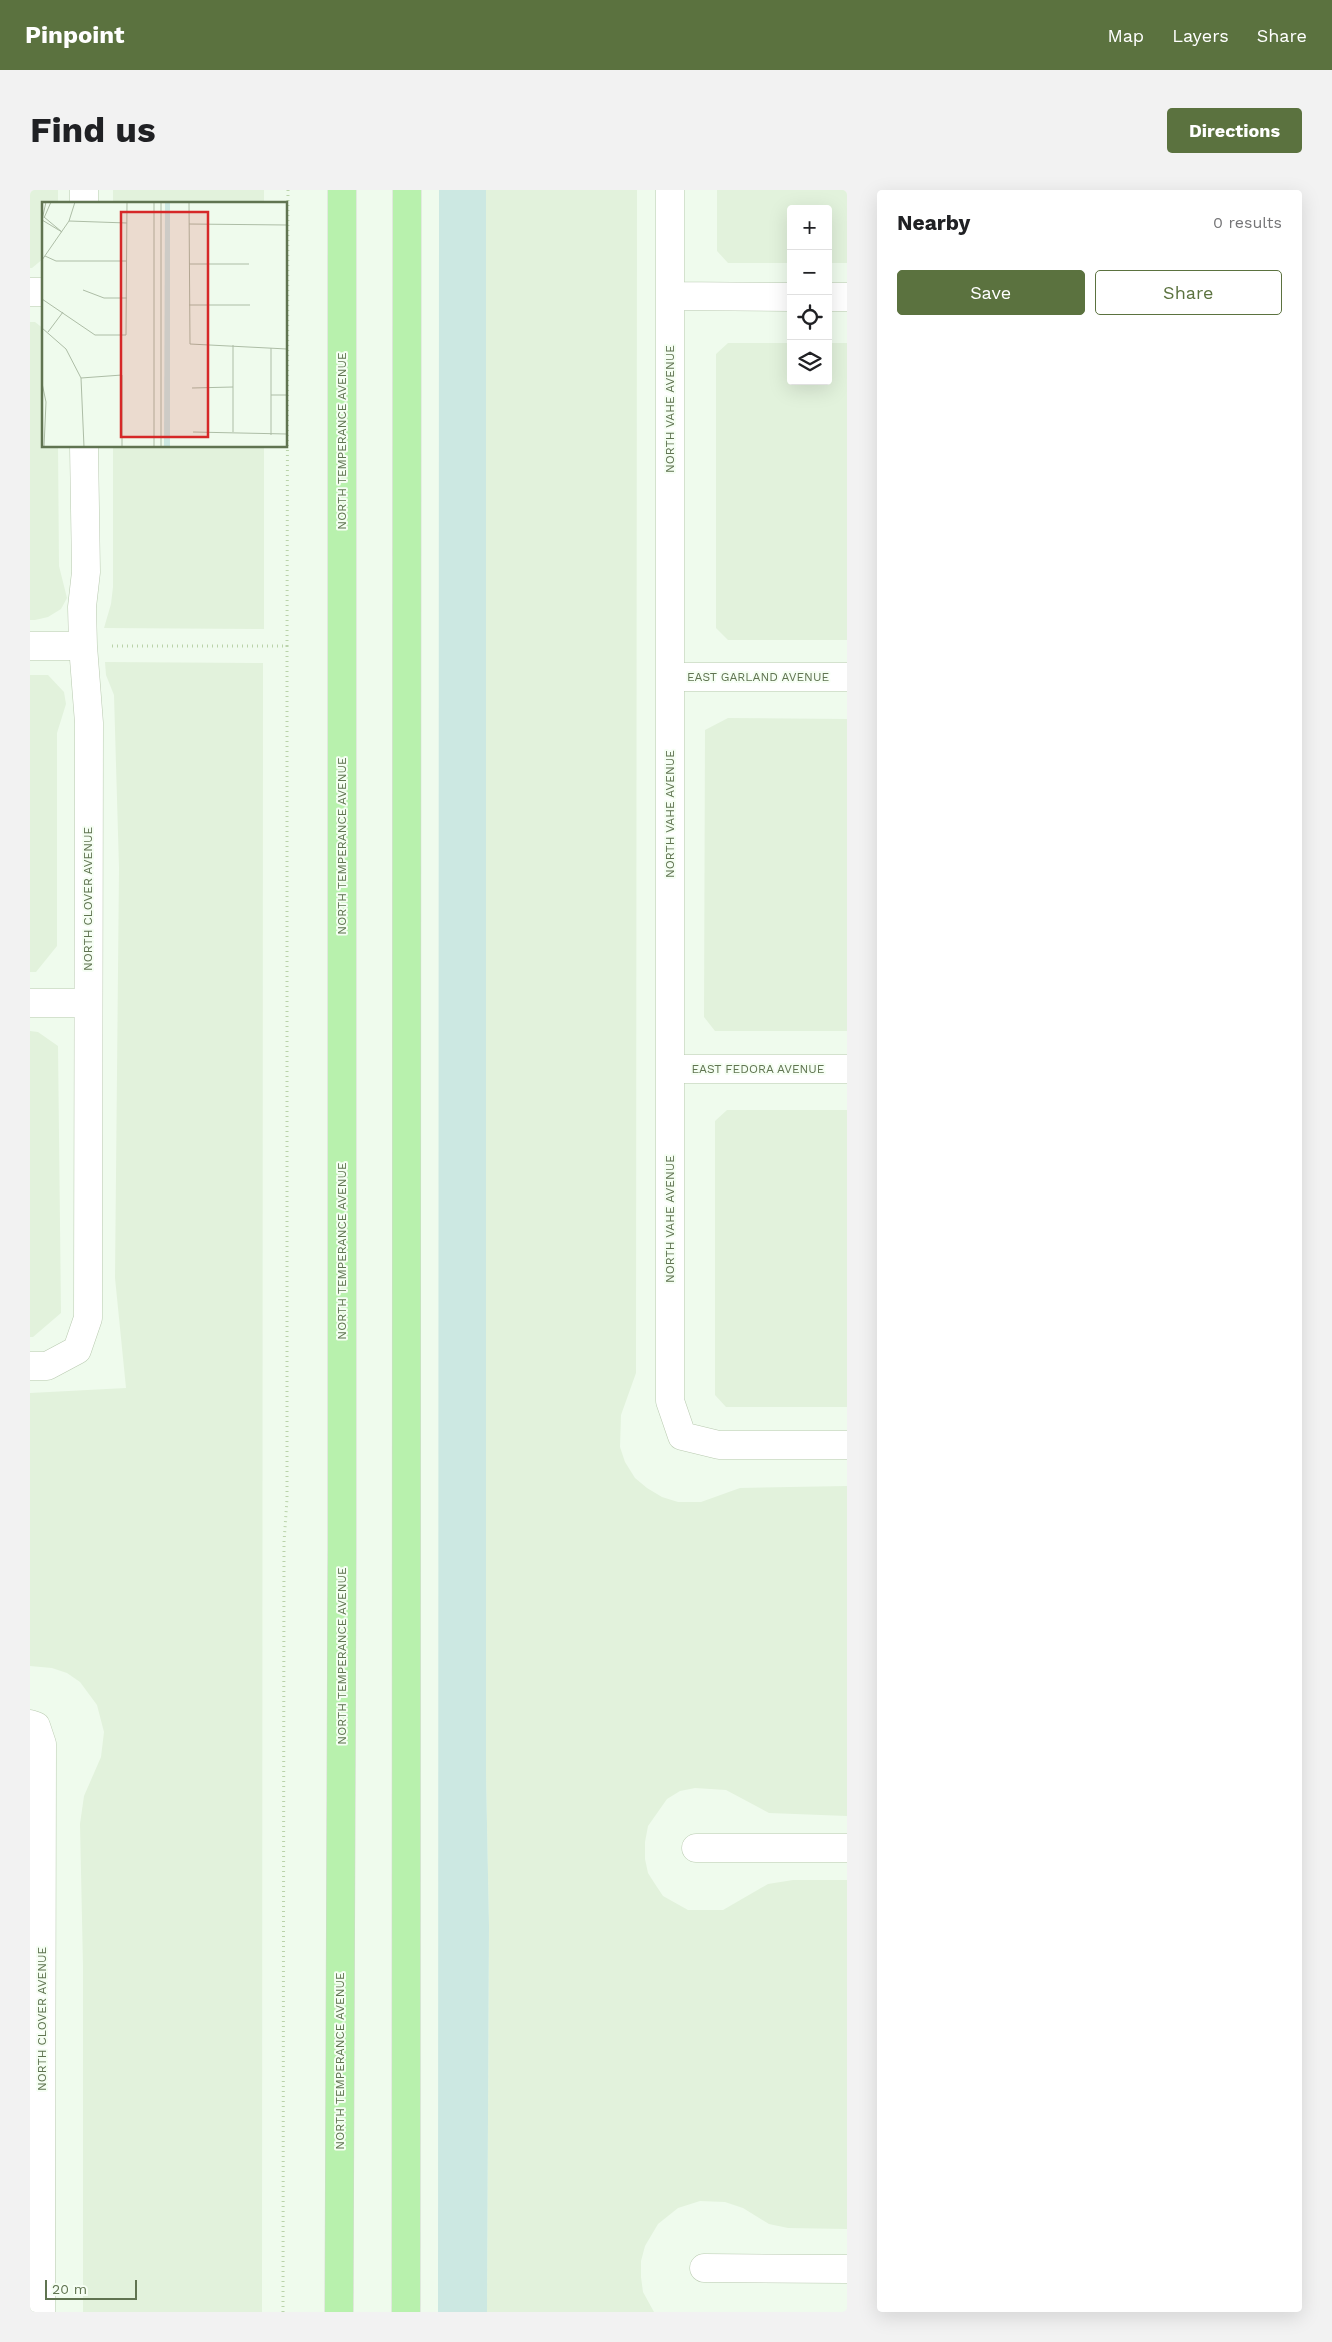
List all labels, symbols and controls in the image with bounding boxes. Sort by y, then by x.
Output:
text: Pinpoint [25,21,125,49]
text: Map [1107,25,1144,46]
text: Layers [1172,25,1229,46]
text: Share [1257,25,1307,46]
button: Directions [1167,108,1302,153]
text: Find us [30,109,156,151]
inset map [42,202,288,448]
map controls [787,205,832,385]
button: + [787,205,832,250]
text: Nearby [897,210,970,235]
text: 0 results [1213,213,1282,232]
button: − [787,250,832,295]
button: Save [897,270,1085,315]
button: Share [1095,270,1282,315]
button: locate [787,295,832,340]
button: layers [787,340,832,385]
street label: NORTH VAHE AVENUE [663,345,677,473]
street label: NORTH TEMPERANCE AVENUE [335,352,349,530]
street label: EAST GARLAND AVENUE [687,670,829,684]
street label: NORTH VAHE AVENUE [663,750,677,878]
street label: NORTH TEMPERANCE AVENUE [335,757,349,935]
street label: NORTH CLOVER AVENUE [81,827,95,971]
street label: EAST FEDORA AVENUE [691,1062,825,1076]
street label: NORTH VAHE AVENUE [663,1155,677,1283]
street label: NORTH TEMPERANCE AVENUE [335,1162,349,1340]
street label: NORTH TEMPERANCE AVENUE [335,1567,349,1745]
street label: NORTH CLOVER AVENUE [35,1947,49,2091]
street label: NORTH TEMPERANCE AVENUE [333,1972,347,2150]
scale bar [45,2277,138,2300]
text: 20 m [52,2281,87,2297]

